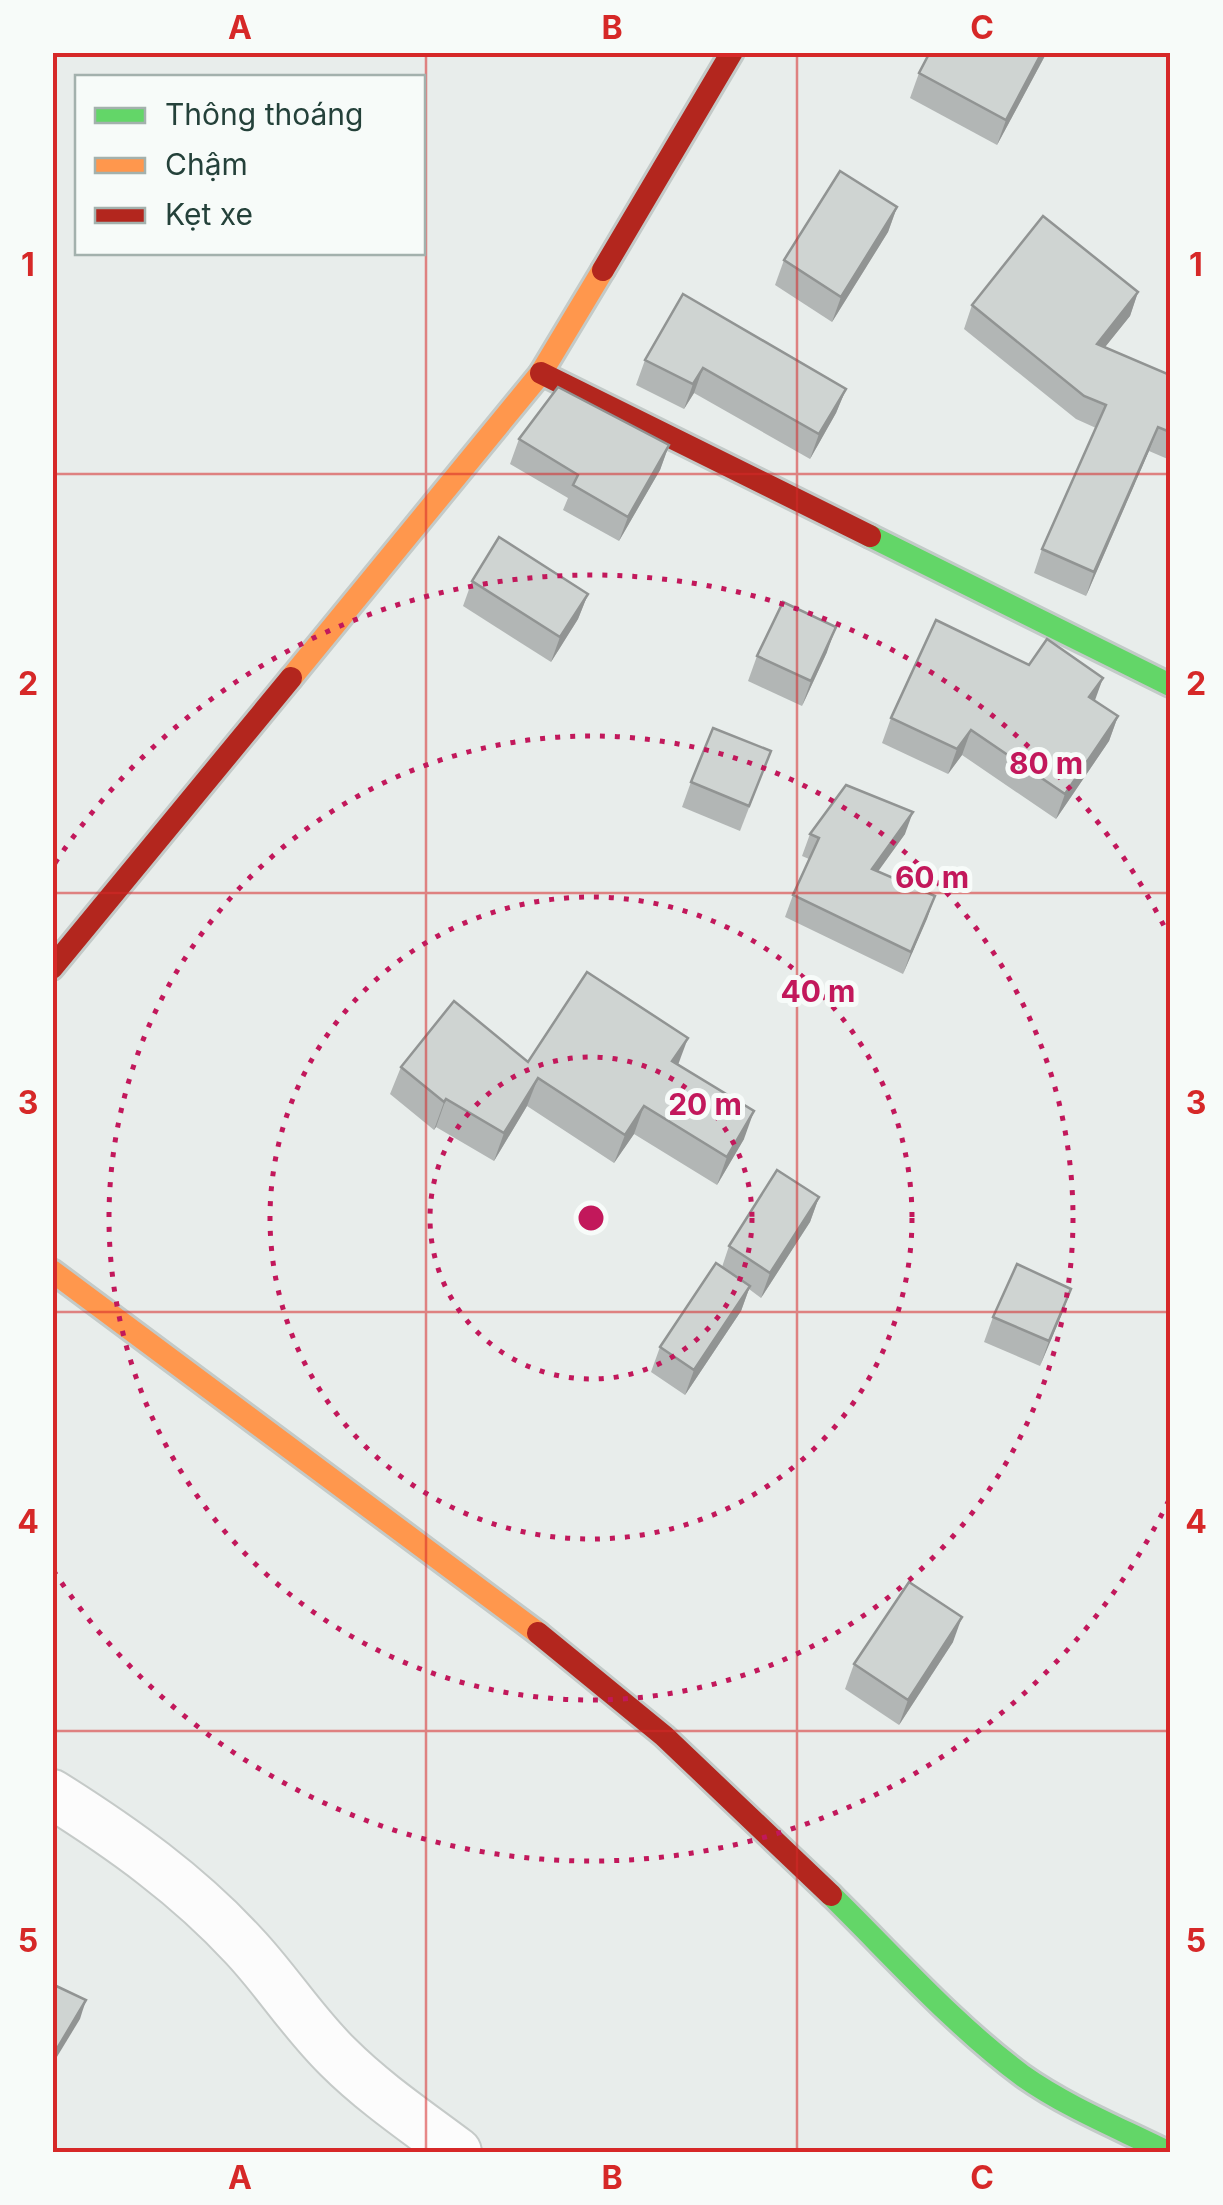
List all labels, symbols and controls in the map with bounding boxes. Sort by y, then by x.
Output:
text: A [228,8,252,47]
text: B [601,8,623,47]
text: C [970,8,994,47]
legend [75,75,425,255]
text: Thông thoáng [165,96,363,132]
text: Chậm [165,146,248,182]
text: Kẹt xe [165,196,253,232]
text: 1 [21,245,35,284]
text: 1 [1189,245,1203,284]
text: 2 [18,664,38,703]
text: 2 [1186,664,1206,703]
text: 80 m [1009,745,1083,781]
text: 60 m [895,859,969,895]
text: 40 m [781,973,856,1009]
text: 3 [18,1083,38,1122]
text: 3 [1186,1083,1206,1122]
text: 20 m [668,1086,742,1122]
centre of rings [573,1200,609,1236]
text: 4 [17,1502,39,1541]
text: 4 [1185,1502,1207,1541]
text: 5 [18,1921,38,1960]
text: 5 [1186,1921,1206,1960]
text: A [228,2158,252,2197]
text: B [601,2158,623,2197]
text: C [970,2158,994,2197]

